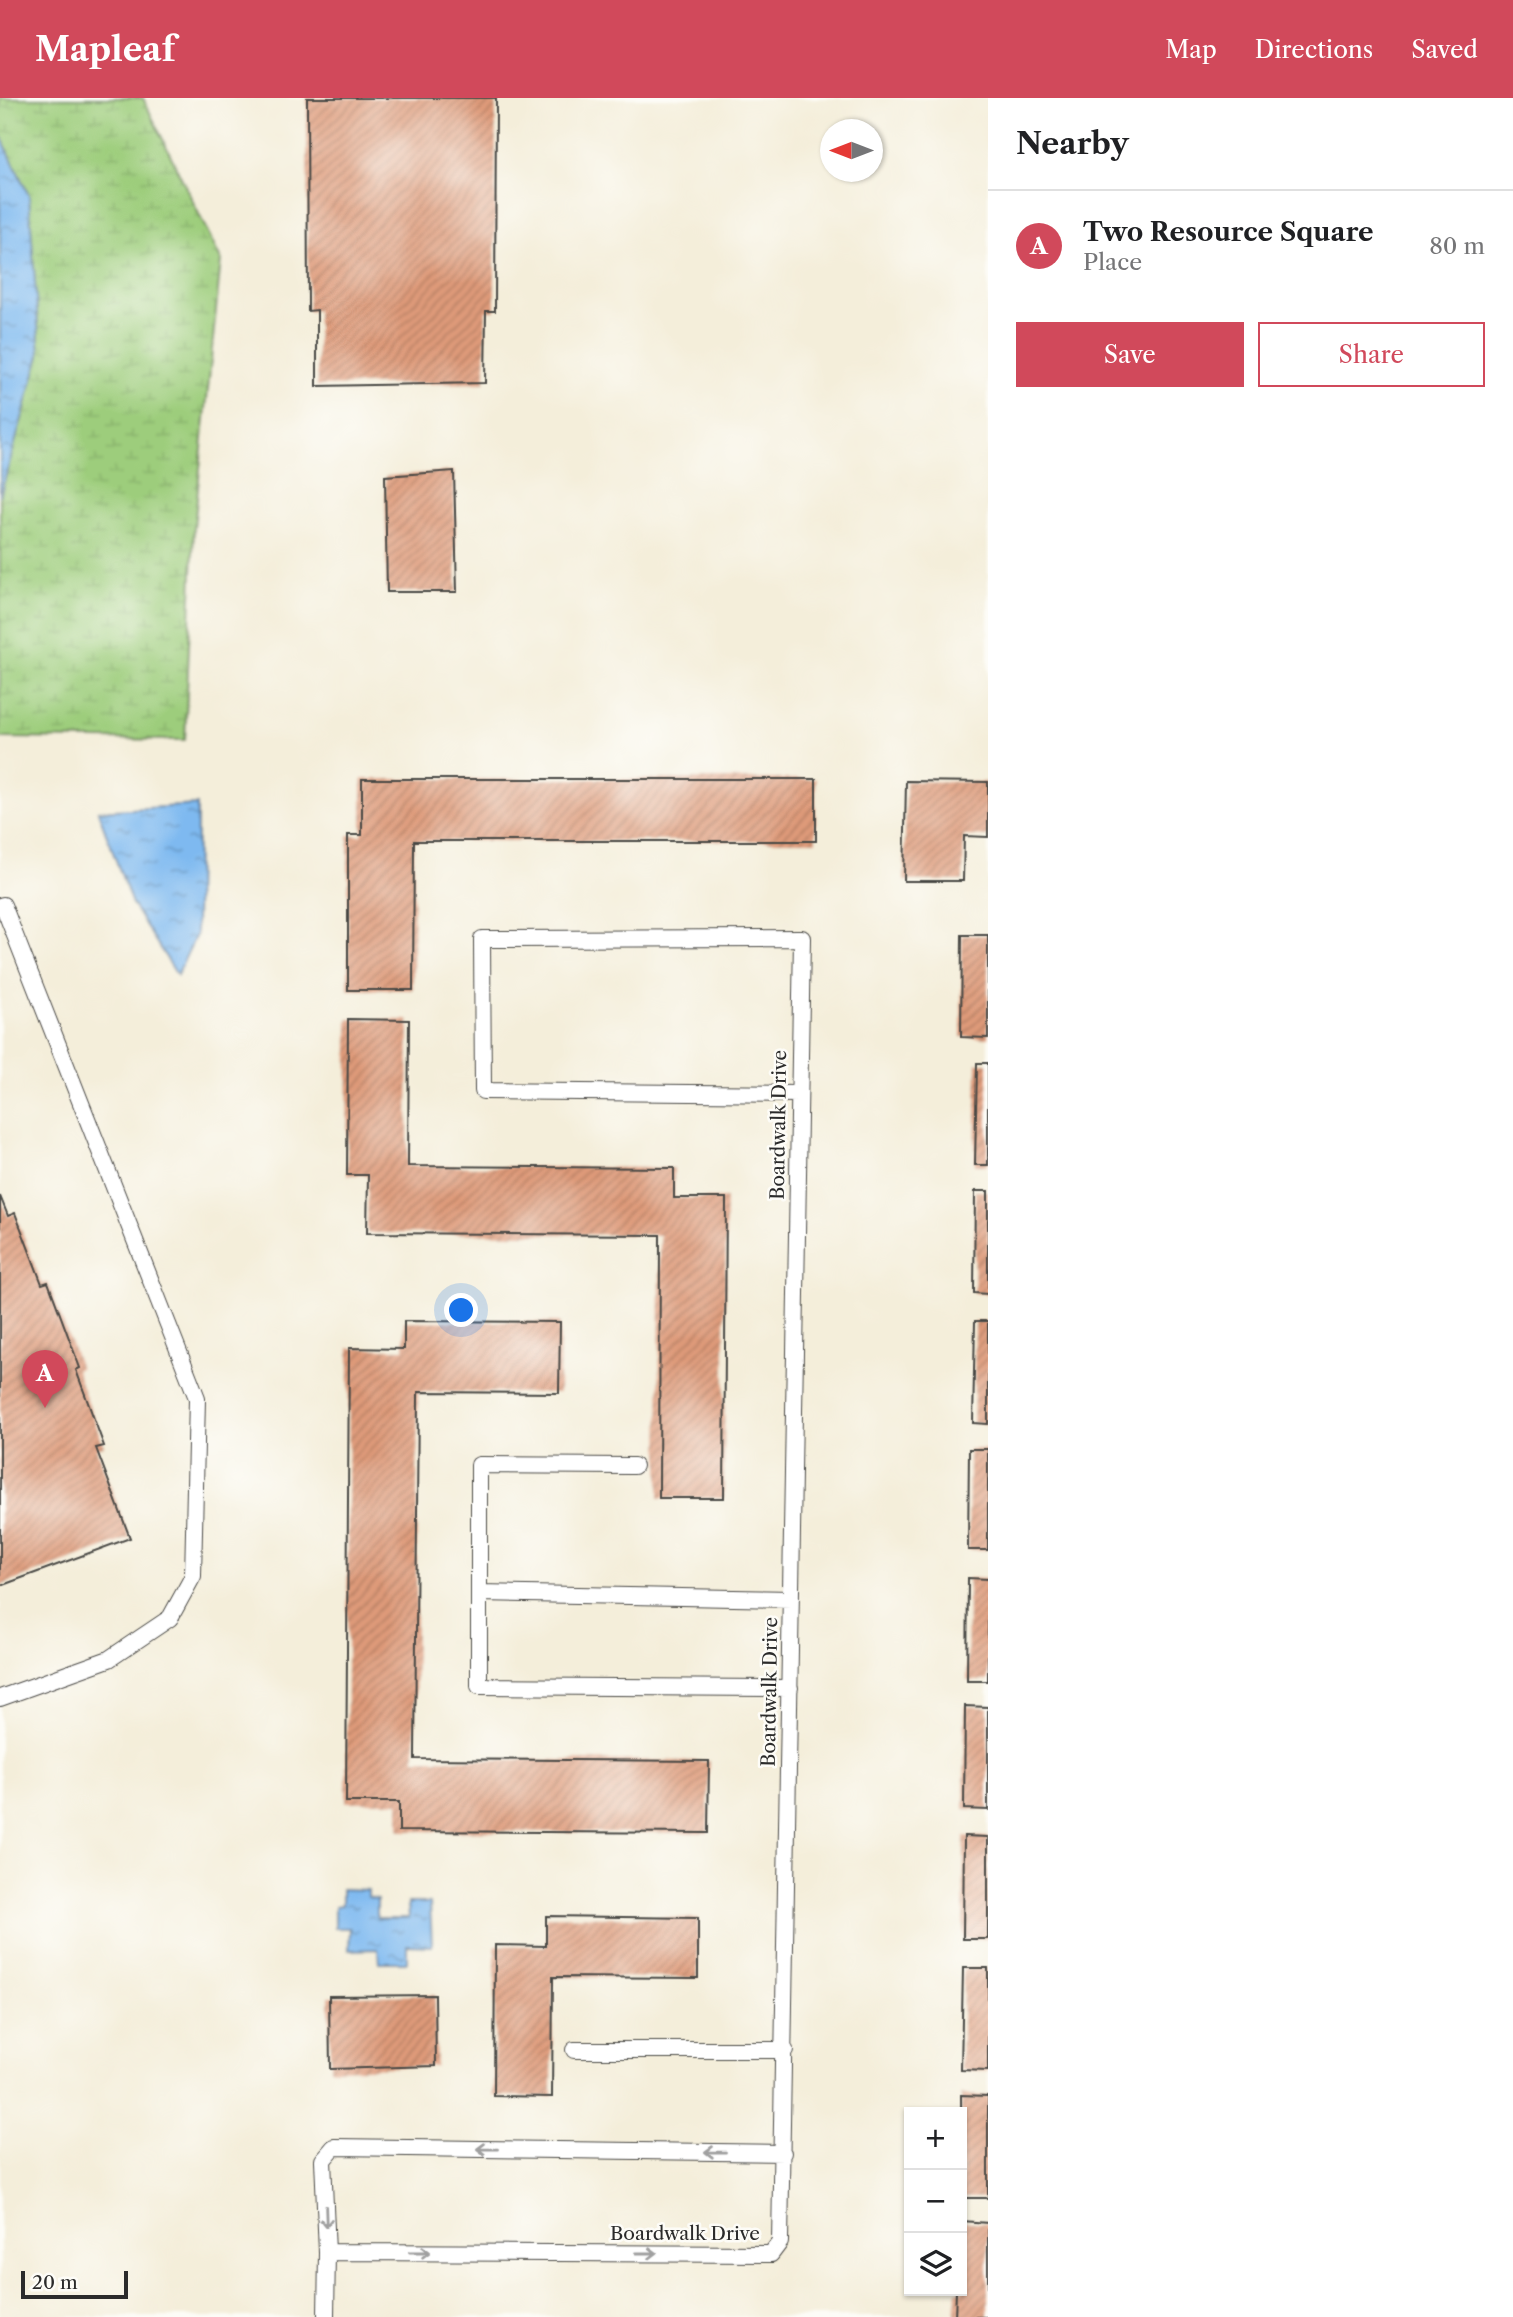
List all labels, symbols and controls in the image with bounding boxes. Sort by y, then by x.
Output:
text: Mapleaf [35,29,175,70]
text: Map [1165,35,1217,64]
text: Directions [1255,35,1373,64]
text: Saved [1411,35,1478,64]
north arrow [820,119,883,182]
text: Nearby [1016,125,1129,162]
text: Two Resource Square [1083,216,1374,248]
text: A [1030,232,1048,260]
text: 80 m [1429,232,1485,260]
text: Place [1083,248,1142,276]
button: Save [1016,322,1244,387]
button: Share [1258,322,1485,387]
street label: Boardwalk Drive [766,1050,791,1200]
your location [444,1293,478,1327]
pin: A [22,1350,68,1408]
street label: Boardwalk Drive [757,1617,782,1767]
map controls [904,2107,967,2296]
button: + [904,2107,967,2170]
one-way arrow [476,2142,499,2156]
one-way arrow [704,2145,727,2159]
button: − [904,2170,967,2233]
one-way arrow [319,2206,332,2229]
street label: Boardwalk Drive [610,2222,760,2245]
button: layers [904,2233,967,2296]
one-way arrow [408,2245,431,2259]
one-way arrow [635,2247,658,2260]
scale bar [21,2268,128,2300]
text: 20 m [32,2271,78,2294]

